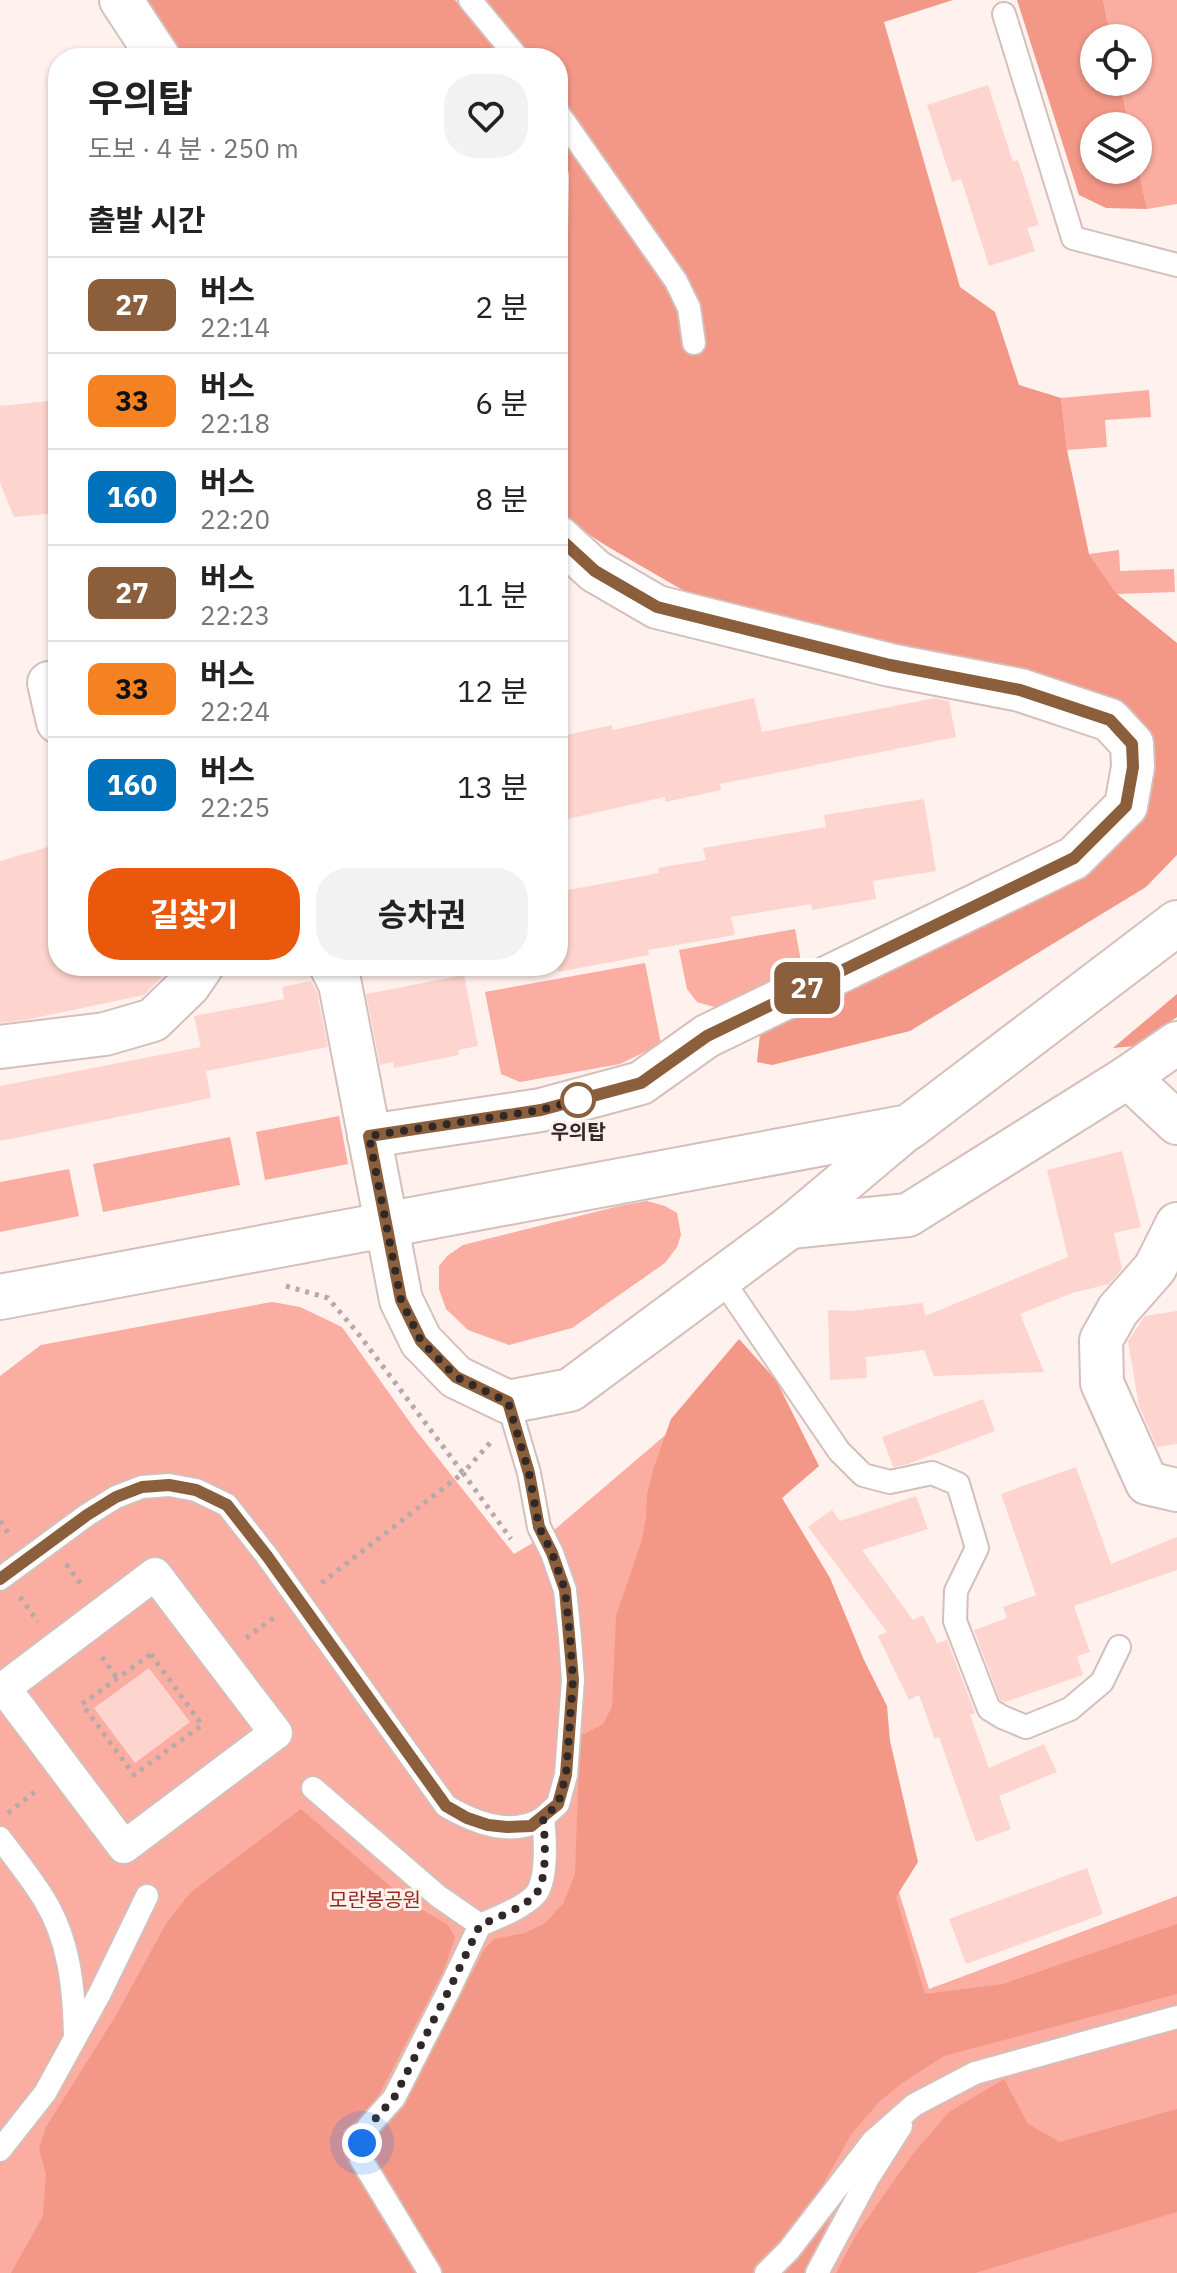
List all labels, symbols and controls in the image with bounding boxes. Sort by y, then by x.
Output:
map controls [1080,24,1152,184]
button: locate [1080,24,1152,96]
text: 우의탑 [88,73,193,122]
button: heart [444,74,528,158]
button: layers [1080,112,1152,184]
text: 도보 · 4 분 · 250 m [88,131,299,165]
text: 출발 시간 [88,200,205,239]
text: 버스 [200,270,255,309]
text: 27 [115,286,149,323]
text: 2 분 [475,287,528,326]
text: 22:14 [200,310,270,344]
text: 버스 [200,366,255,405]
text: 33 [115,382,149,419]
text: 6 분 [475,383,528,422]
text: 22:18 [200,406,270,440]
text: 버스 [200,462,255,501]
text: 160 [107,478,157,515]
text: 8 분 [475,479,528,518]
text: 22:20 [200,502,270,536]
text: 버스 [200,558,255,597]
text: 27 [115,574,149,611]
text: 11 분 [457,575,528,614]
text: 22:23 [200,598,270,632]
text: 버스 [200,654,255,693]
text: 33 [115,670,149,707]
text: 12 분 [457,671,528,710]
text: 22:24 [200,694,270,728]
text: 버스 [200,750,255,789]
text: 160 [107,766,157,803]
text: 13 분 [457,767,528,806]
text: 22:25 [200,790,270,824]
button: 길찾기 [88,868,300,960]
button: 승차권 [316,868,528,960]
line badge: 27 [771,962,843,1014]
text: 27 [790,969,824,1006]
marker: 우의탑 [561,1083,595,1117]
place label: 우의탑 [550,1118,606,1145]
park label: 모란봉공원 [329,1886,421,1913]
your location [342,2123,382,2163]

